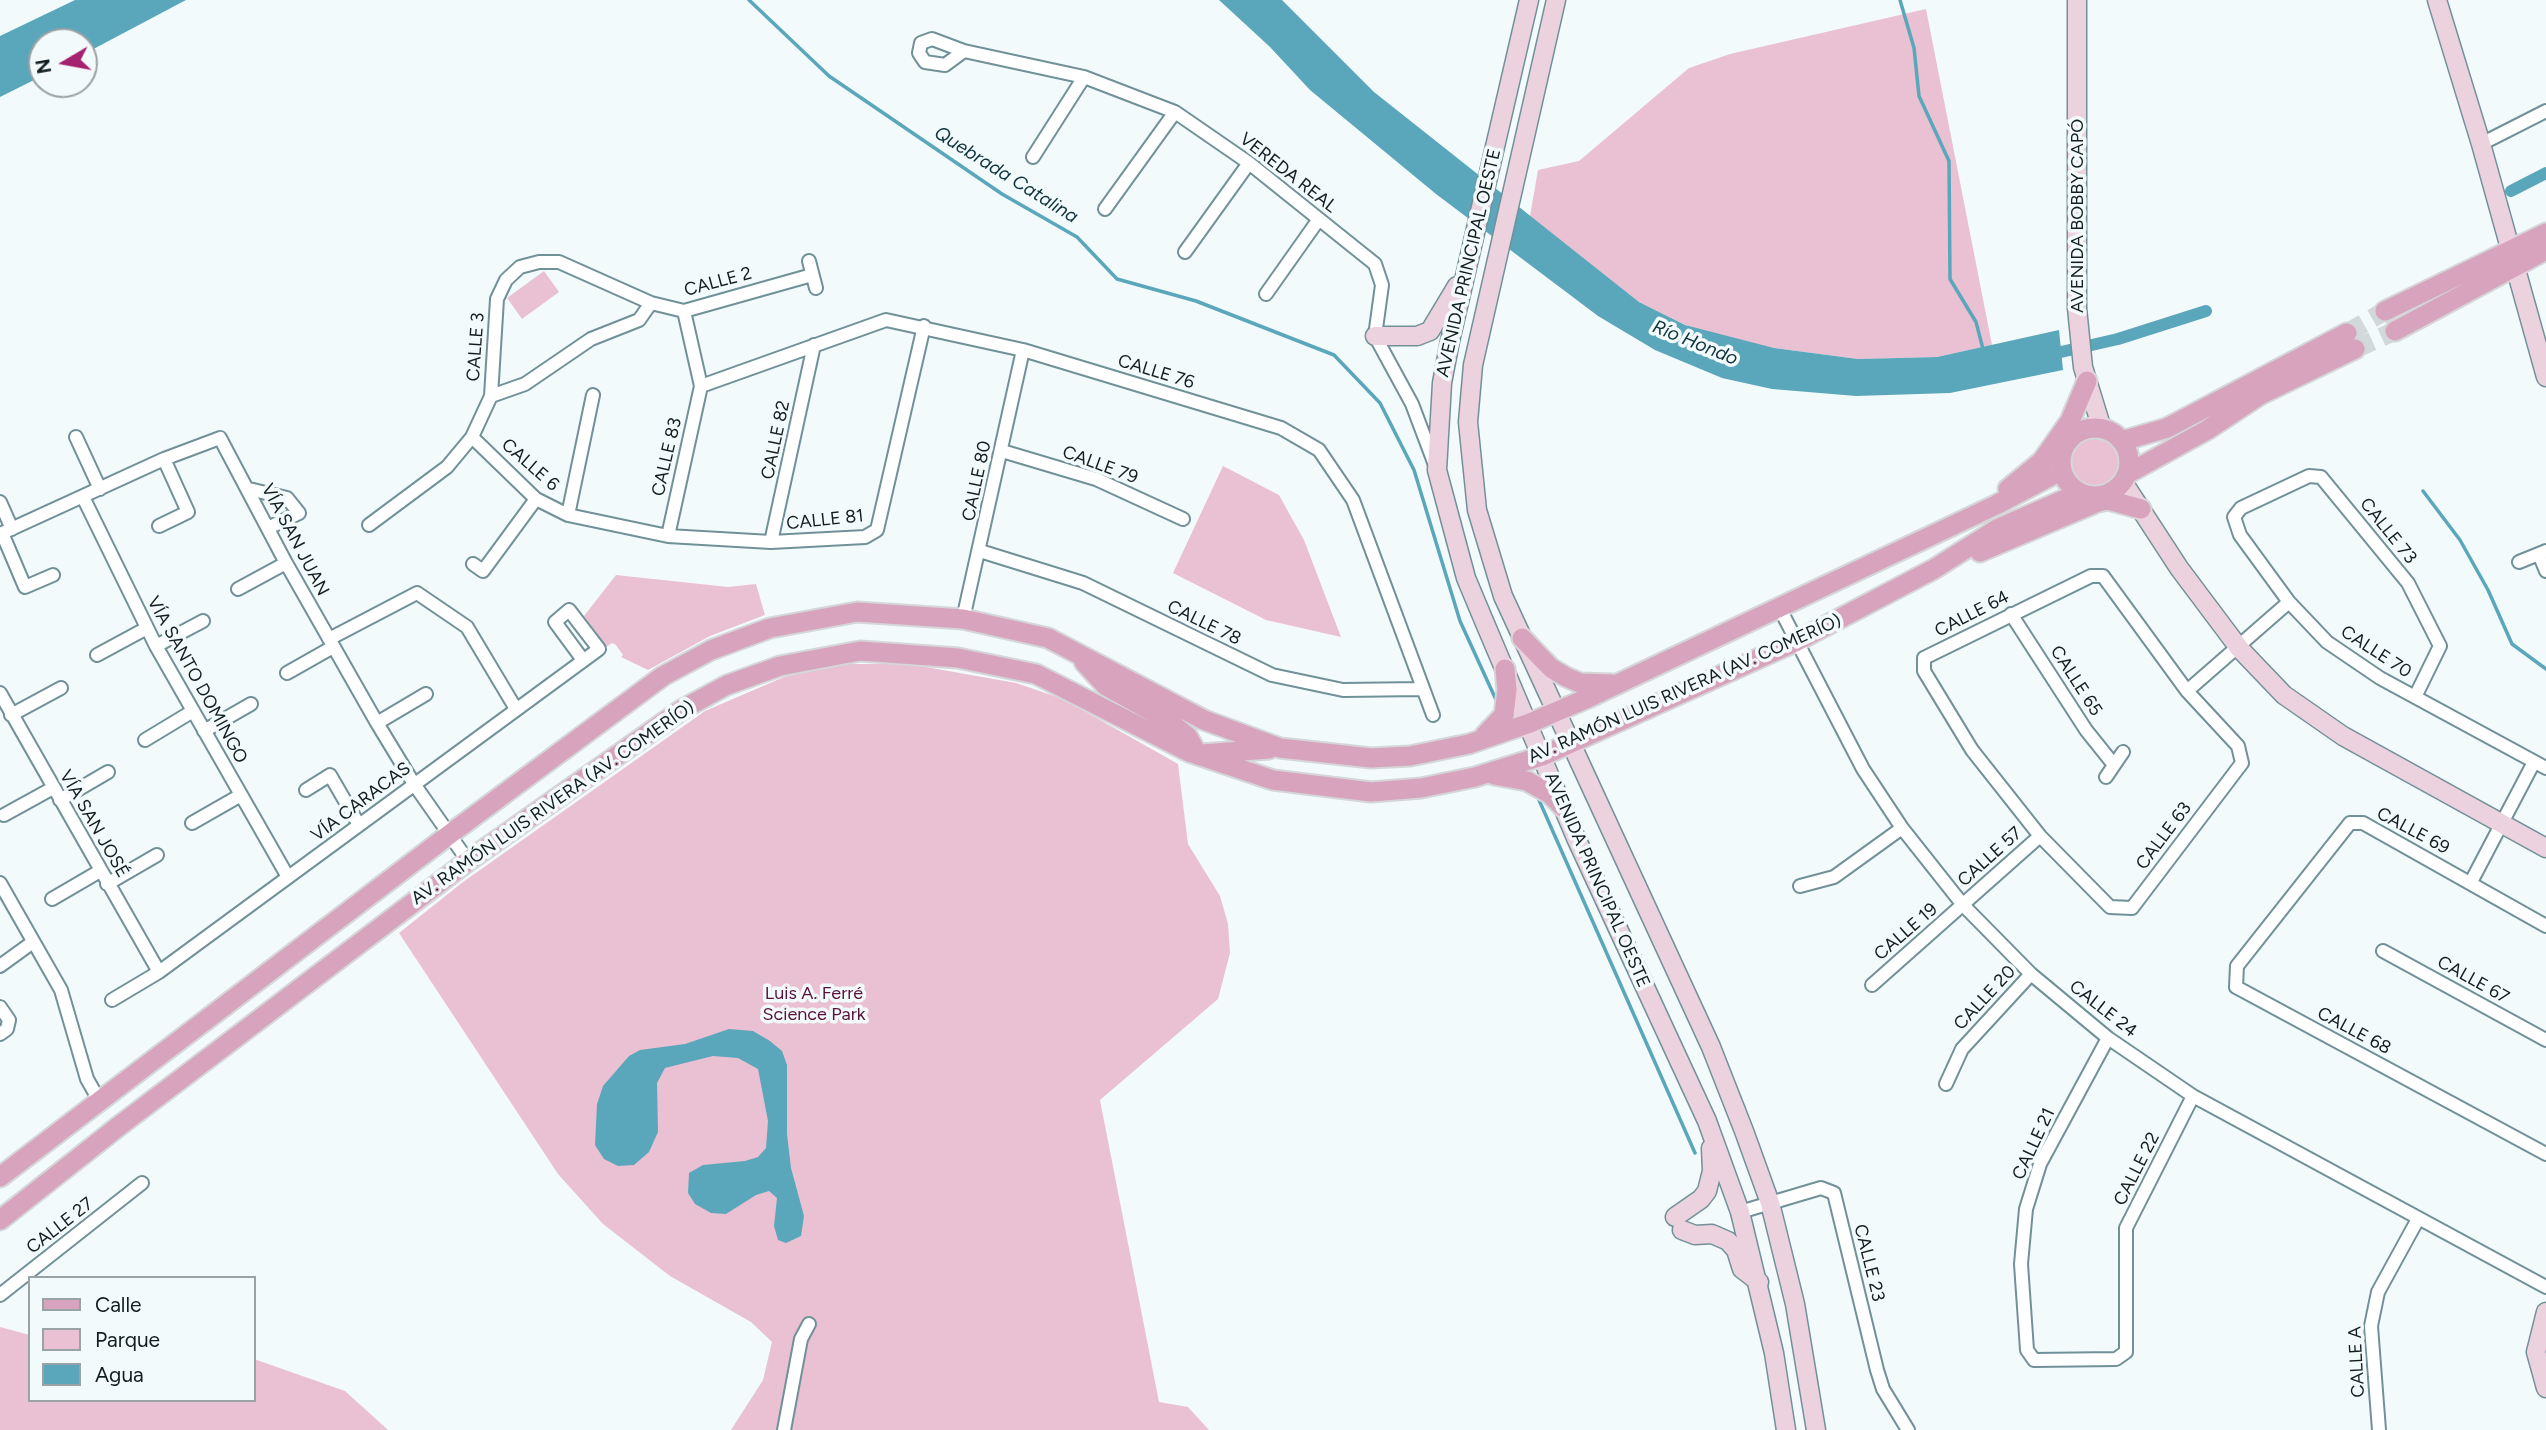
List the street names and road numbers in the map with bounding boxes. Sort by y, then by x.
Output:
street label: AVENIDA BOBBY CAPÓ [2067,119,2089,313]
street label: VEREDA REAL [1235,128,1341,218]
street label: AVENIDA PRINCIPAL OESTE [1432,147,1506,379]
street label: CALLE 2 [682,263,754,301]
street label: CALLE 3 [463,312,489,382]
street label: CALLE 76 [1115,350,1197,394]
street label: CALLE 82 [757,399,795,481]
street label: CALLE 83 [647,416,687,498]
street label: CALLE 6 [497,434,563,496]
street label: CALLE 80 [958,439,996,523]
street label: CALLE 79 [1059,441,1141,489]
street label: VÍA SAN JUAN [256,480,334,600]
street label: CALLE 73 [2355,494,2421,568]
street label: CALLE 81 [785,505,865,535]
street label: CALLE 64 [1931,586,2013,642]
street label: VÍA SANTO DOMINGO [142,593,252,767]
street label: CALLE 78 [1163,596,1245,650]
street label: AV. RAMÓN LUIS RIVERA (AV. COMERÍO) [1525,610,1845,768]
street label: CALLE 70 [2336,621,2416,683]
street label: CALLE 65 [2045,642,2107,720]
street label: AV. RAMÓN LUIS RIVERA (AV. COMERÍO) [407,697,699,909]
street label: VÍA CARACAS [307,758,415,846]
street label: VÍA SAN JOSÉ [55,766,133,882]
street label: AVENIDA PRINCIPAL OESTE [1540,769,1654,991]
street label: CALLE 63 [2132,798,2196,874]
street label: CALLE 69 [2373,803,2453,859]
street label: CALLE 57 [1953,823,2027,891]
street label: CALLE 19 [1870,899,1942,965]
street label: CALLE 67 [2433,951,2513,1009]
street label: CALLE 20 [1950,961,2020,1035]
street label: CALLE 24 [2065,976,2141,1042]
street label: CALLE 68 [2314,1003,2394,1059]
street label: CALLE 21 [2008,1105,2060,1183]
street label: CALLE 22 [2109,1129,2165,1209]
street label: CALLE 27 [22,1193,98,1259]
street label: CALLE 23 [1849,1222,1889,1304]
street label: CALLE A [2344,1326,2370,1398]

